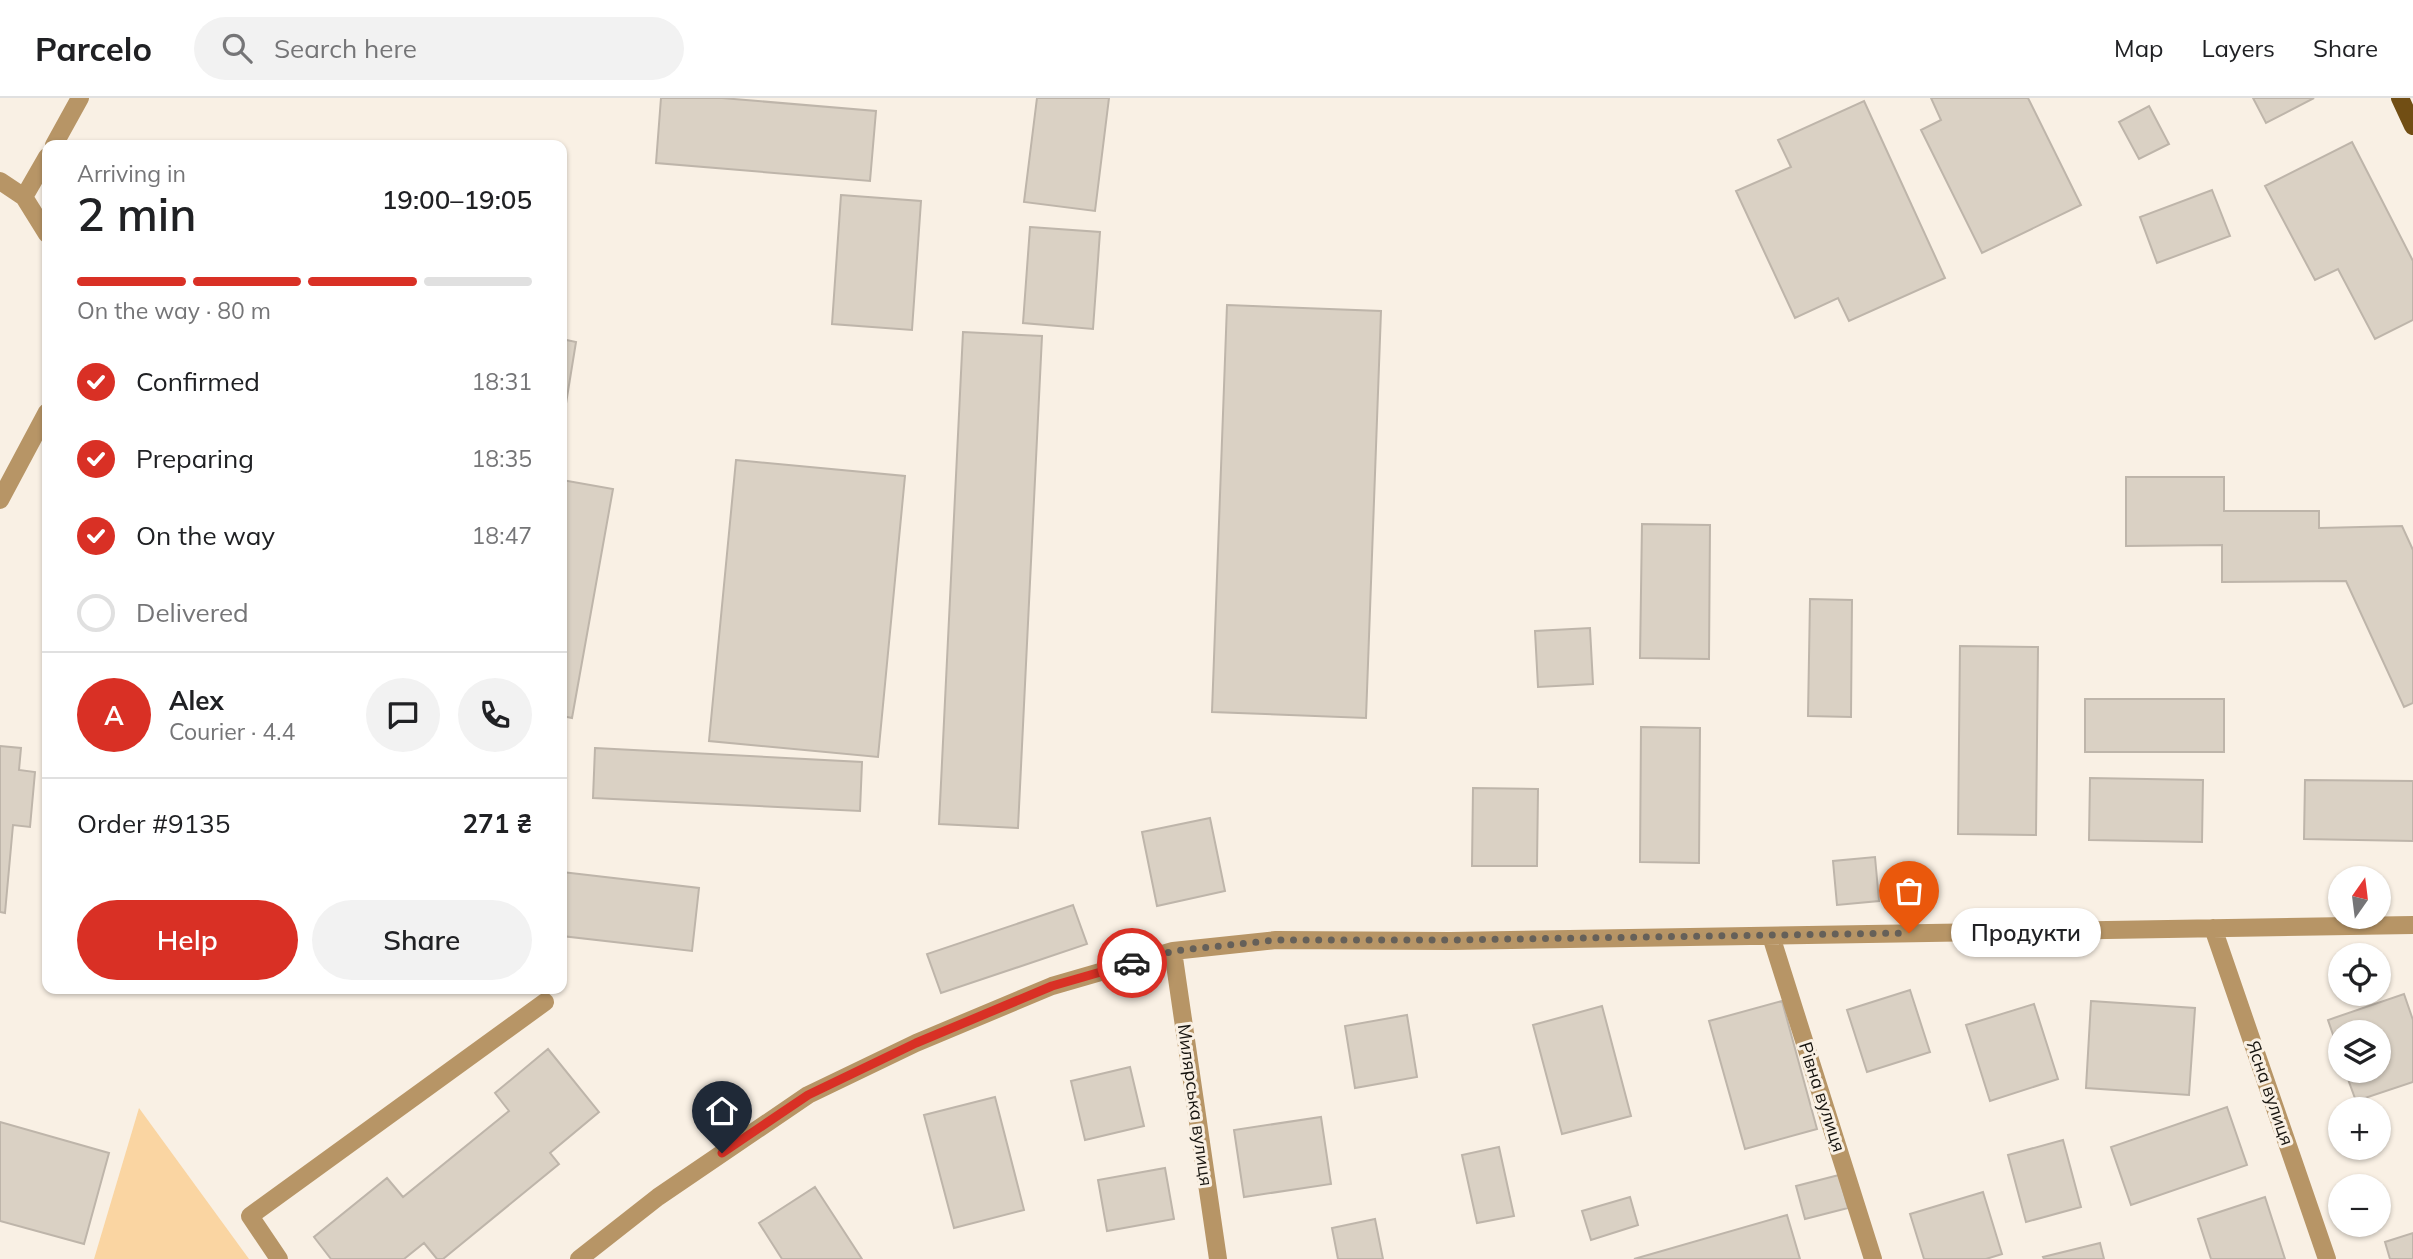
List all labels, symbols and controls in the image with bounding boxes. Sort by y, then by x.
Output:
search box [194,17,684,80]
text: Parcelo [35,28,152,69]
icon: search [218,29,256,67]
text: Search here [274,32,417,65]
text: Map [2114,33,2163,63]
text: Layers [2201,33,2275,63]
text: Share [2313,33,2378,63]
text: Arriving in [77,159,186,188]
text: 19:00–19:05 [382,183,532,216]
text: 2 min [77,185,196,243]
text: On the way · 80 m [77,296,271,325]
icon: check [77,363,115,401]
text: Confirmed [136,365,260,398]
text: 18:31 [472,367,532,396]
icon: check [77,440,115,478]
text: Preparing [136,442,254,475]
text: 18:35 [472,444,532,473]
icon: check [77,517,115,555]
text: On the way [136,519,275,552]
text: 18:47 [472,521,532,550]
text: Delivered [136,596,249,629]
button: chat [366,678,440,752]
button: phone [458,678,532,752]
text: Alex [169,684,224,717]
text: A [104,699,124,732]
text: Courier · 4.4 [169,717,295,746]
text: Order #9135 [77,807,230,840]
text: 271 ₴ [462,807,532,840]
pin [1879,861,1939,933]
north arrow [2328,866,2390,929]
map controls [2328,866,2391,1237]
icon: bag [1890,872,1928,910]
button: Help [77,900,298,980]
button: Share [312,900,532,980]
callout: Продукти [1951,908,2102,958]
text: Продукти [1971,918,2081,947]
courier [1097,928,1167,998]
button: locate [2328,943,2391,1006]
icon: car [1113,944,1151,982]
button: layers [2328,1020,2391,1083]
street label: Милярська вулиця [1173,1022,1218,1187]
street label: Ясна вулиця [2242,1037,2299,1148]
street label: Рівна вулиця [1794,1039,1851,1155]
pin [692,1081,752,1153]
icon: home [703,1092,741,1130]
button: + [2328,1097,2391,1160]
button: − [2328,1174,2391,1237]

